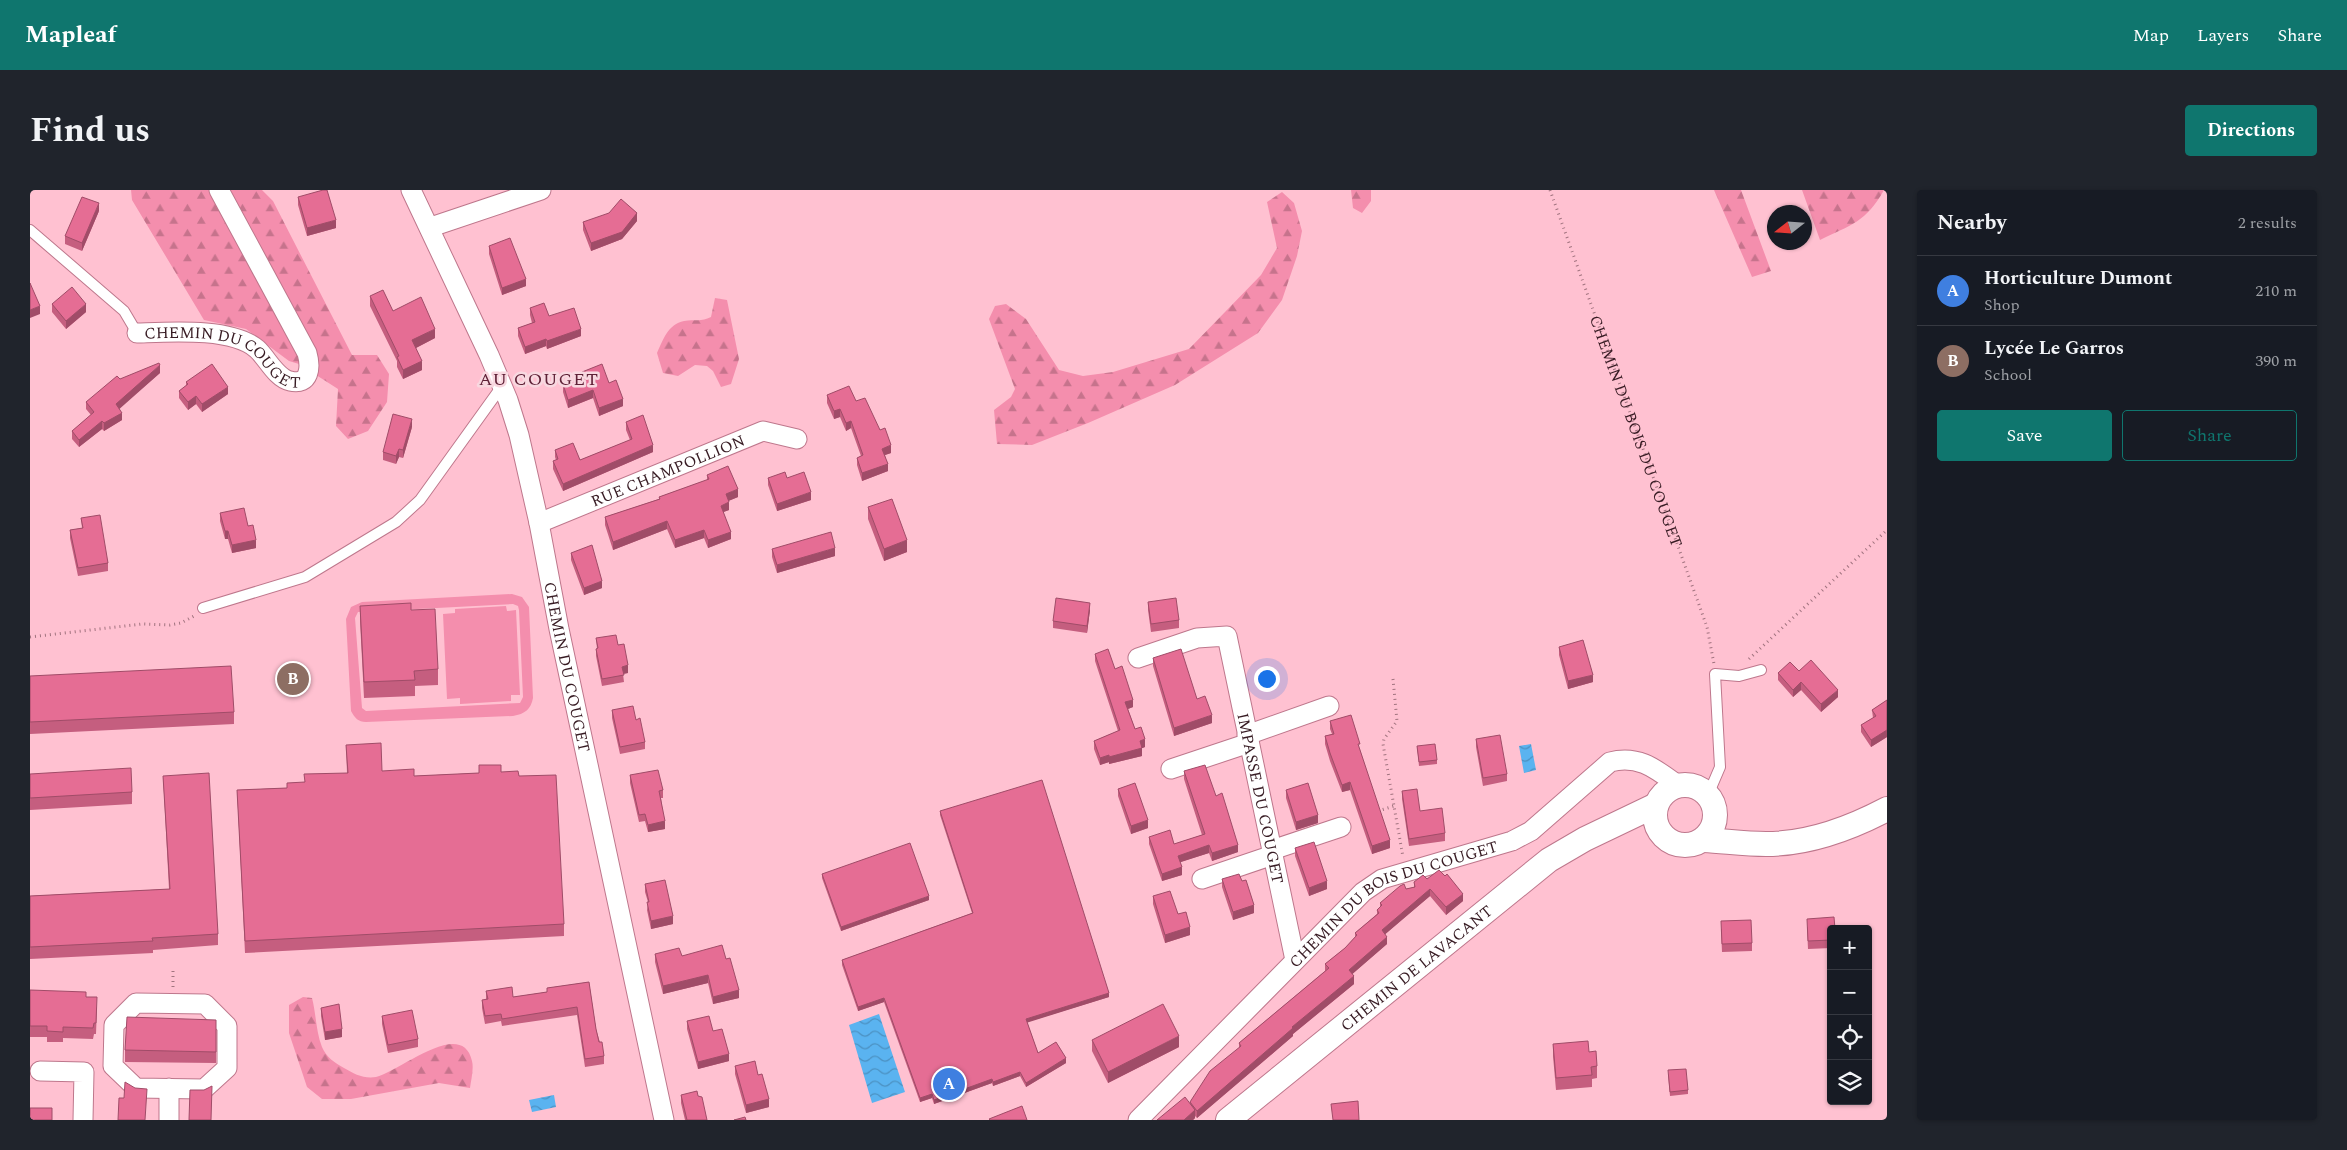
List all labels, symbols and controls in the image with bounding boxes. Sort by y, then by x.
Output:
text: Mapleaf [25,17,116,53]
text: Map [2133,22,2169,49]
text: Layers [2197,22,2249,49]
text: Share [2277,22,2322,49]
text: Find us [30,104,150,157]
button: Directions [2185,105,2317,156]
north arrow [1767,205,1812,250]
text: Nearby [1937,207,2007,239]
text: 2 results [2238,211,2297,235]
text: Horticulture Dumont [1984,264,2172,293]
text: A [1947,279,1959,303]
text: 210 m [2255,279,2297,303]
text: Shop [1984,293,2020,317]
street label: CHEMIN DU BOIS DU COUGET [1583,312,1688,551]
street label: CHEMIN DU COUGET [144,321,301,395]
text: Lycée Le Garros [1984,334,2124,363]
text: B [1947,349,1959,373]
text: 390 m [2255,349,2297,373]
text: School [1984,363,2032,387]
district label: AU COUGET [479,366,599,393]
button: Save [1937,410,2112,461]
button: Share [2122,410,2297,461]
street label: RUE CHAMPOLLION [587,429,749,513]
street label: CHEMIN DU COUGET [537,580,596,755]
pin: B [277,660,309,698]
your location [1254,666,1280,692]
street label: IMPASSE DU COUGET [1230,711,1290,886]
street label: CHEMIN DU BOIS DU COUGET [1284,835,1501,974]
street label: CHEMIN DE LAVACANT [1335,899,1498,1038]
map controls [1827,925,1872,1105]
button: + [1827,925,1872,970]
button: − [1827,970,1872,1015]
button: locate [1827,1015,1872,1060]
button: layers [1827,1060,1872,1105]
pin: A [933,1065,965,1103]

